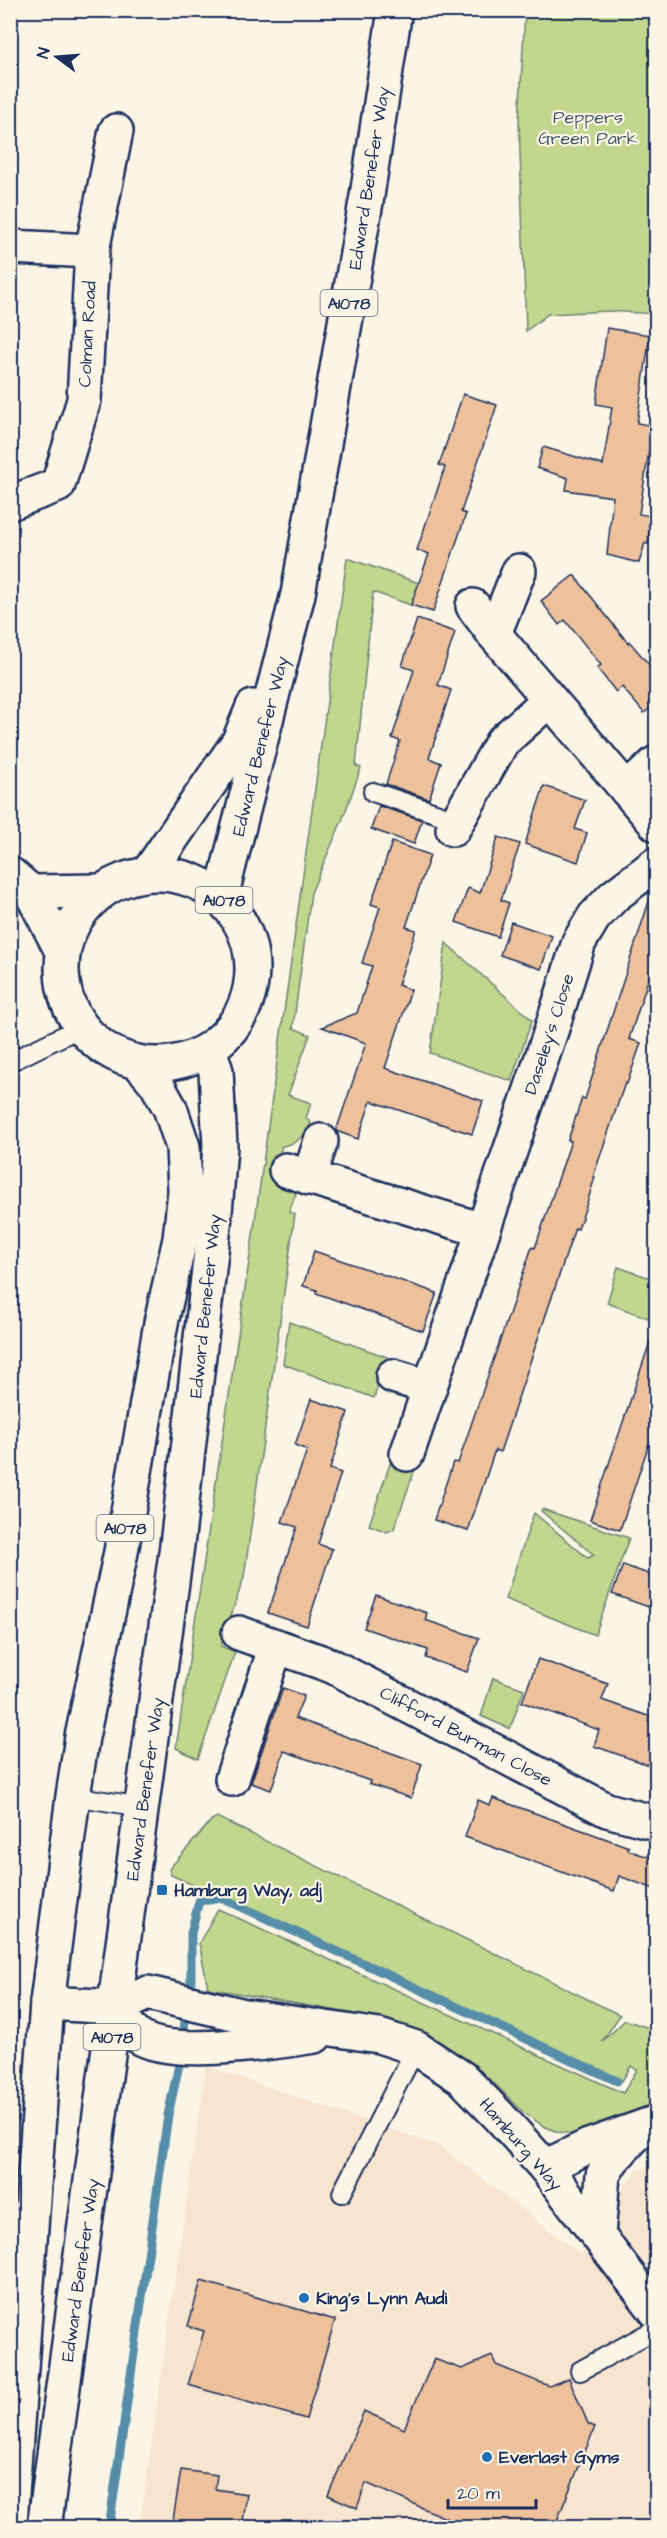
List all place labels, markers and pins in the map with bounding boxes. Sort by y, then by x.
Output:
place label: Hamburg Way, adj [174,1878,322,1904]
marker: Hamburg Way, adj [155,1883,169,1897]
place label: King's Lynn Audi [316,2286,448,2312]
marker: King's Lynn Audi [297,2291,311,2305]
place label: Everlast Gyms [499,2445,620,2471]
marker: Everlast Gyms [480,2450,494,2464]

